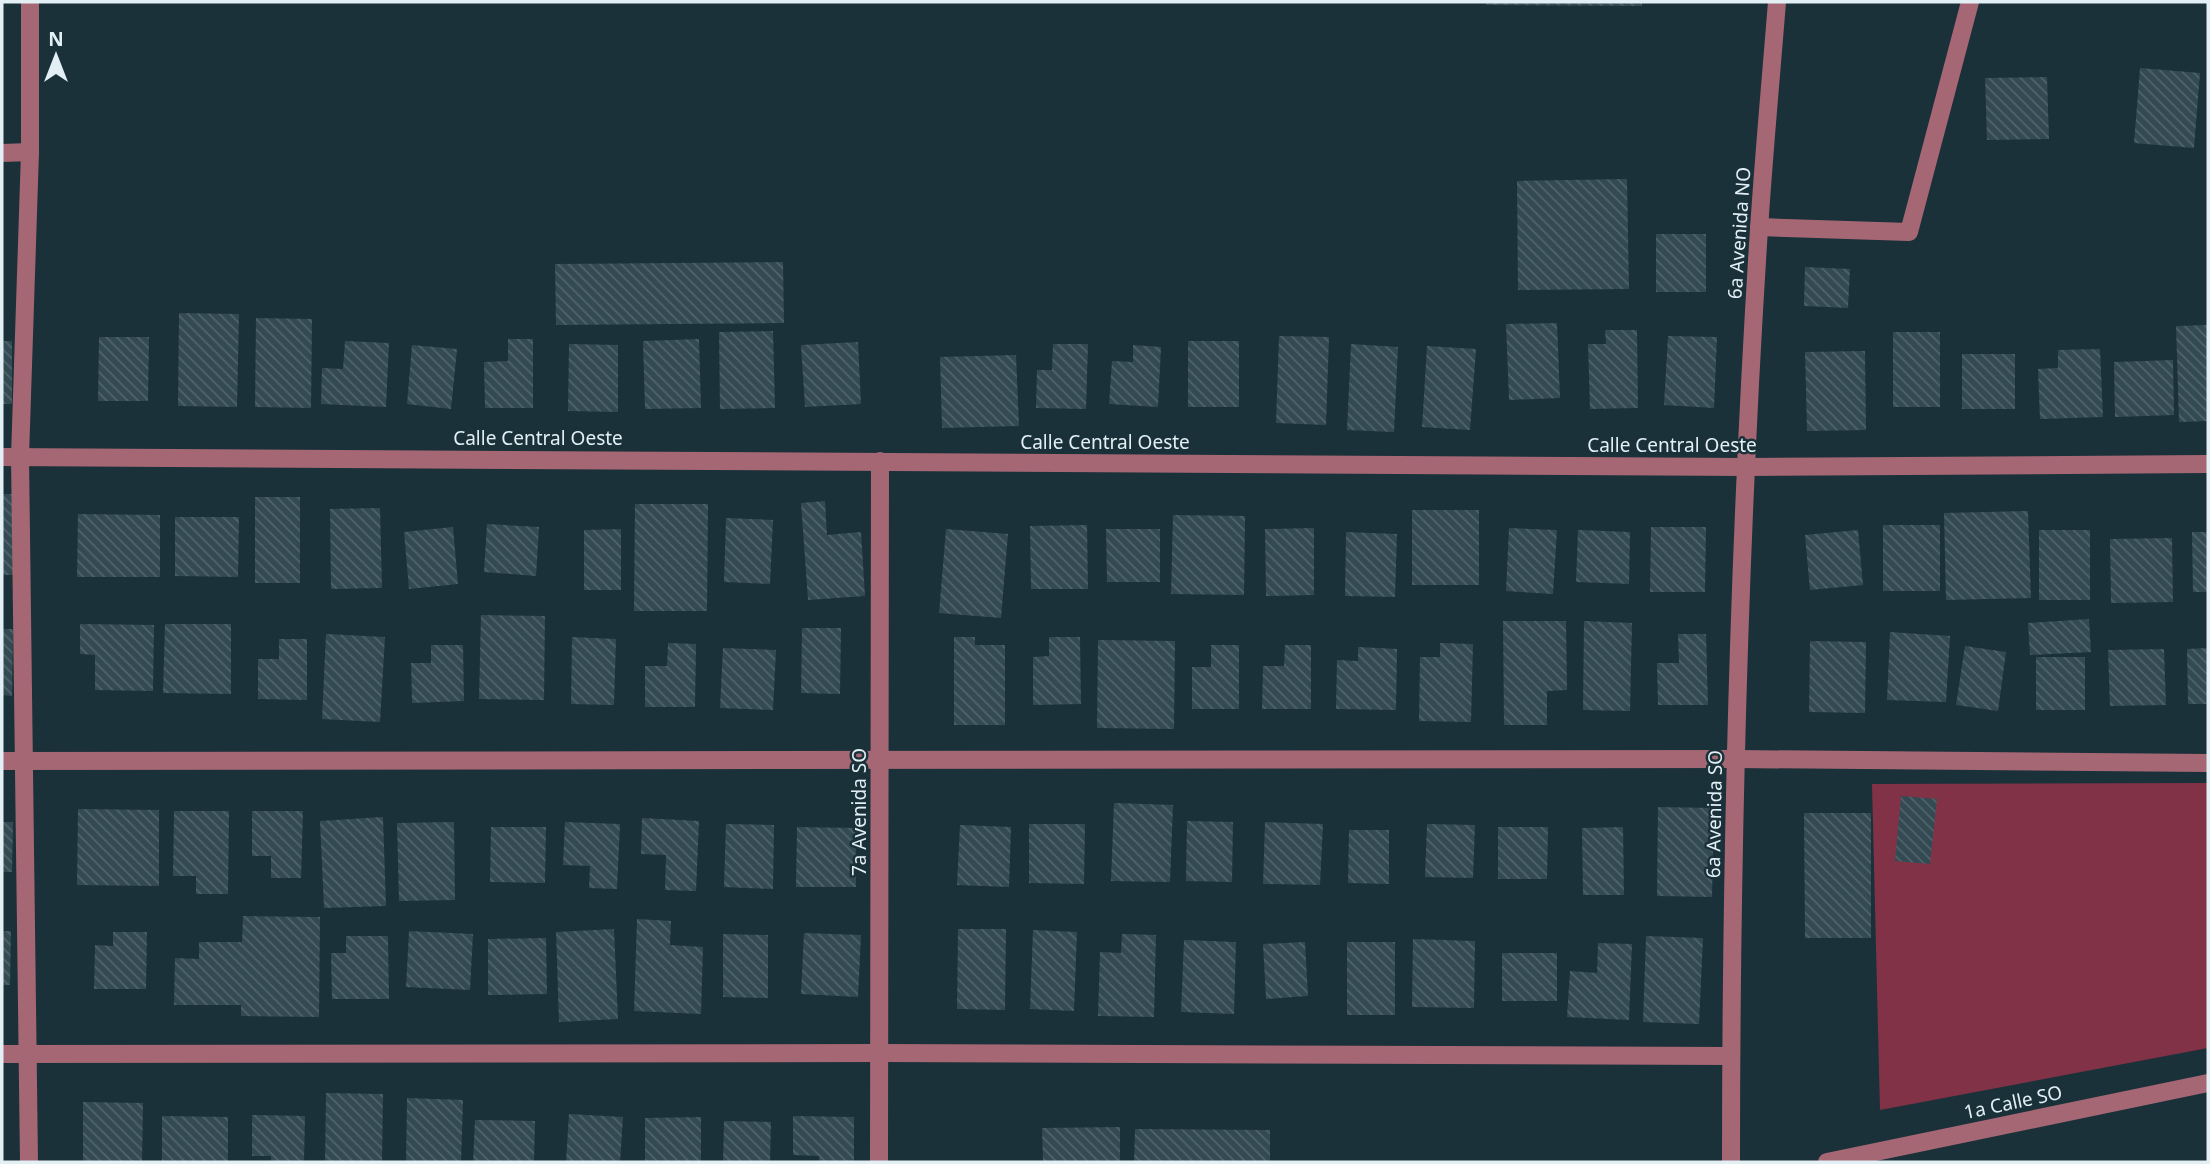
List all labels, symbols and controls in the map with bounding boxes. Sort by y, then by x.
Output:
north arrow [21,21,91,91]
text: N [48,26,64,52]
street label: 6a Avenida NO [1721,166,1757,300]
street label: Calle Central Oeste [453,425,623,451]
street label: Calle Central Oeste [1020,429,1190,455]
street label: Calle Central Oeste [1587,432,1757,458]
street label: 7a Avenida SO [846,748,872,876]
street label: 6a Avenida SO [1700,750,1728,878]
street label: 1a Calle SO [1961,1079,2065,1125]

